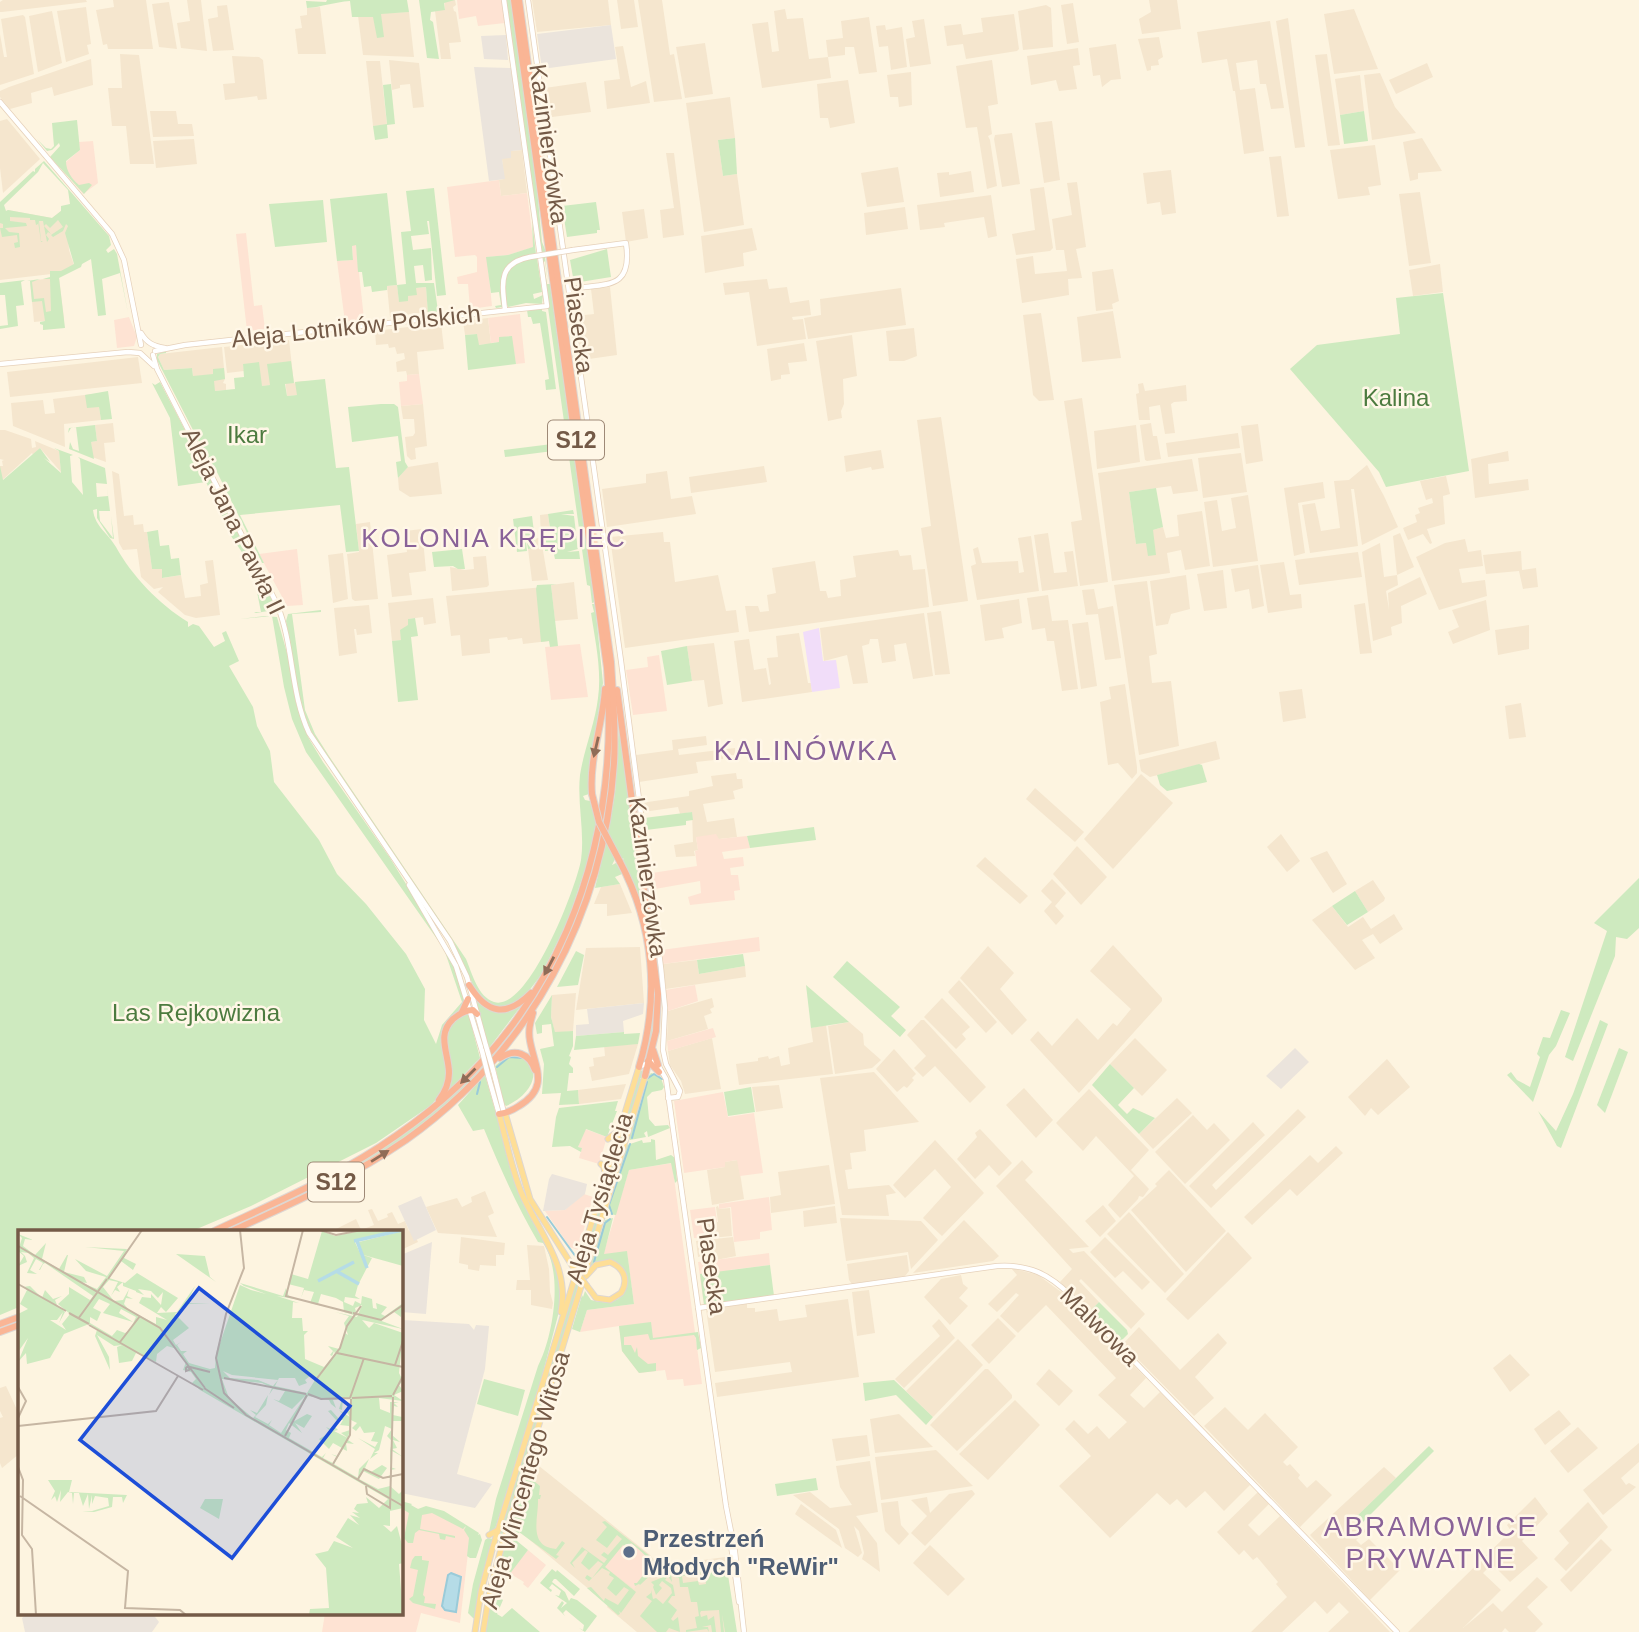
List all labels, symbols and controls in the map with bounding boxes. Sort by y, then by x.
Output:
street label: Kazimierzówka [524,62,574,226]
street label: Piasecka [559,275,599,376]
street label: Aleja Lotników Polskich [230,299,482,353]
park label: Kalina [1363,384,1430,411]
road number: S12 [548,420,604,460]
park label: Ikar [227,421,267,448]
street label: Aleja Jana Pawła II [177,423,291,619]
district label: KOLONIA KRĘPIEC [361,523,627,553]
district label: KALINÓWKA [714,735,898,766]
one-way arrow [590,736,601,758]
street label: Kazimierzówka [623,795,673,959]
one-way arrow [544,956,556,976]
park label: Las Rejkowizna [112,999,281,1026]
one-way arrow [460,1067,476,1084]
street label: Aleja Tysiąclecia [560,1109,638,1287]
one-way arrow [371,1150,390,1163]
road number: S12 [308,1162,364,1202]
street label: Piasecka [692,1216,732,1317]
inset map [18,1230,402,1614]
street label: Malwowa [1055,1281,1145,1371]
street label: Aleja Wincentego Witosa [475,1347,575,1612]
district label: ABRAMOWICE PRYWATNE [1324,1511,1538,1574]
place label: Przestrzeń Młodych "ReWir" [643,1525,839,1580]
marker: Przestrzeń Młodych "ReWir" [621,1544,637,1560]

